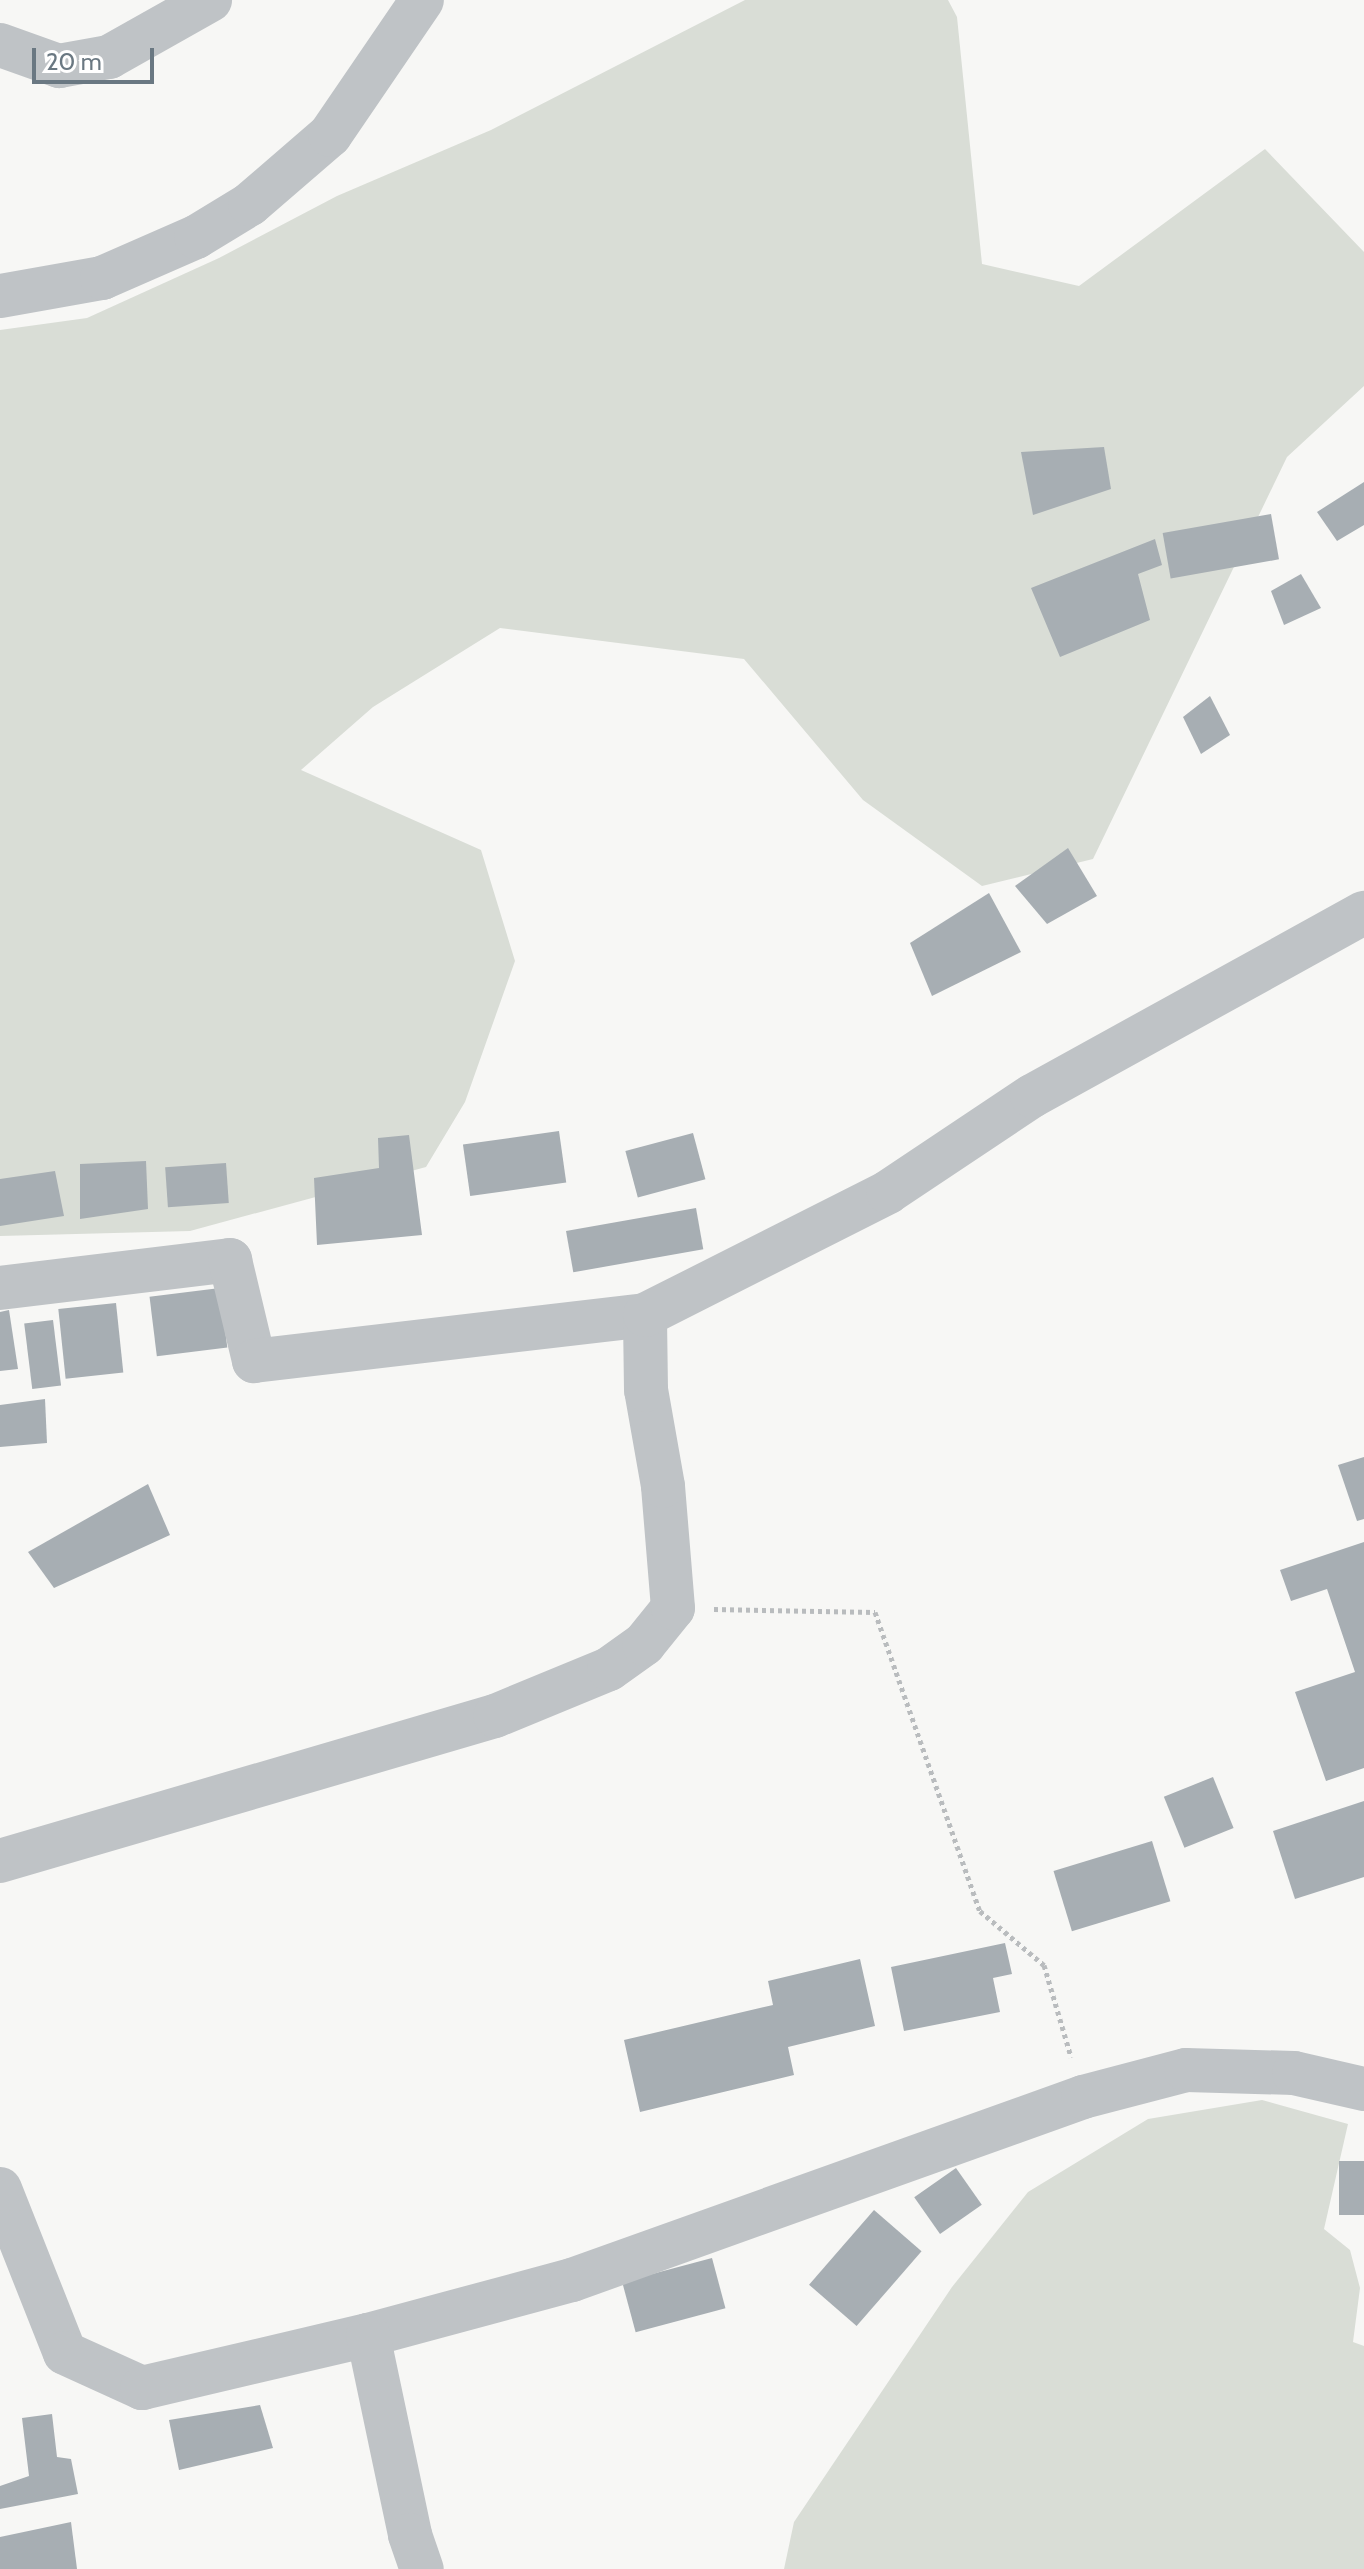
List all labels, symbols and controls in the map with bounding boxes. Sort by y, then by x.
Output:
scale bar [36,32,158,82]
text: 20 m [46,47,102,76]

